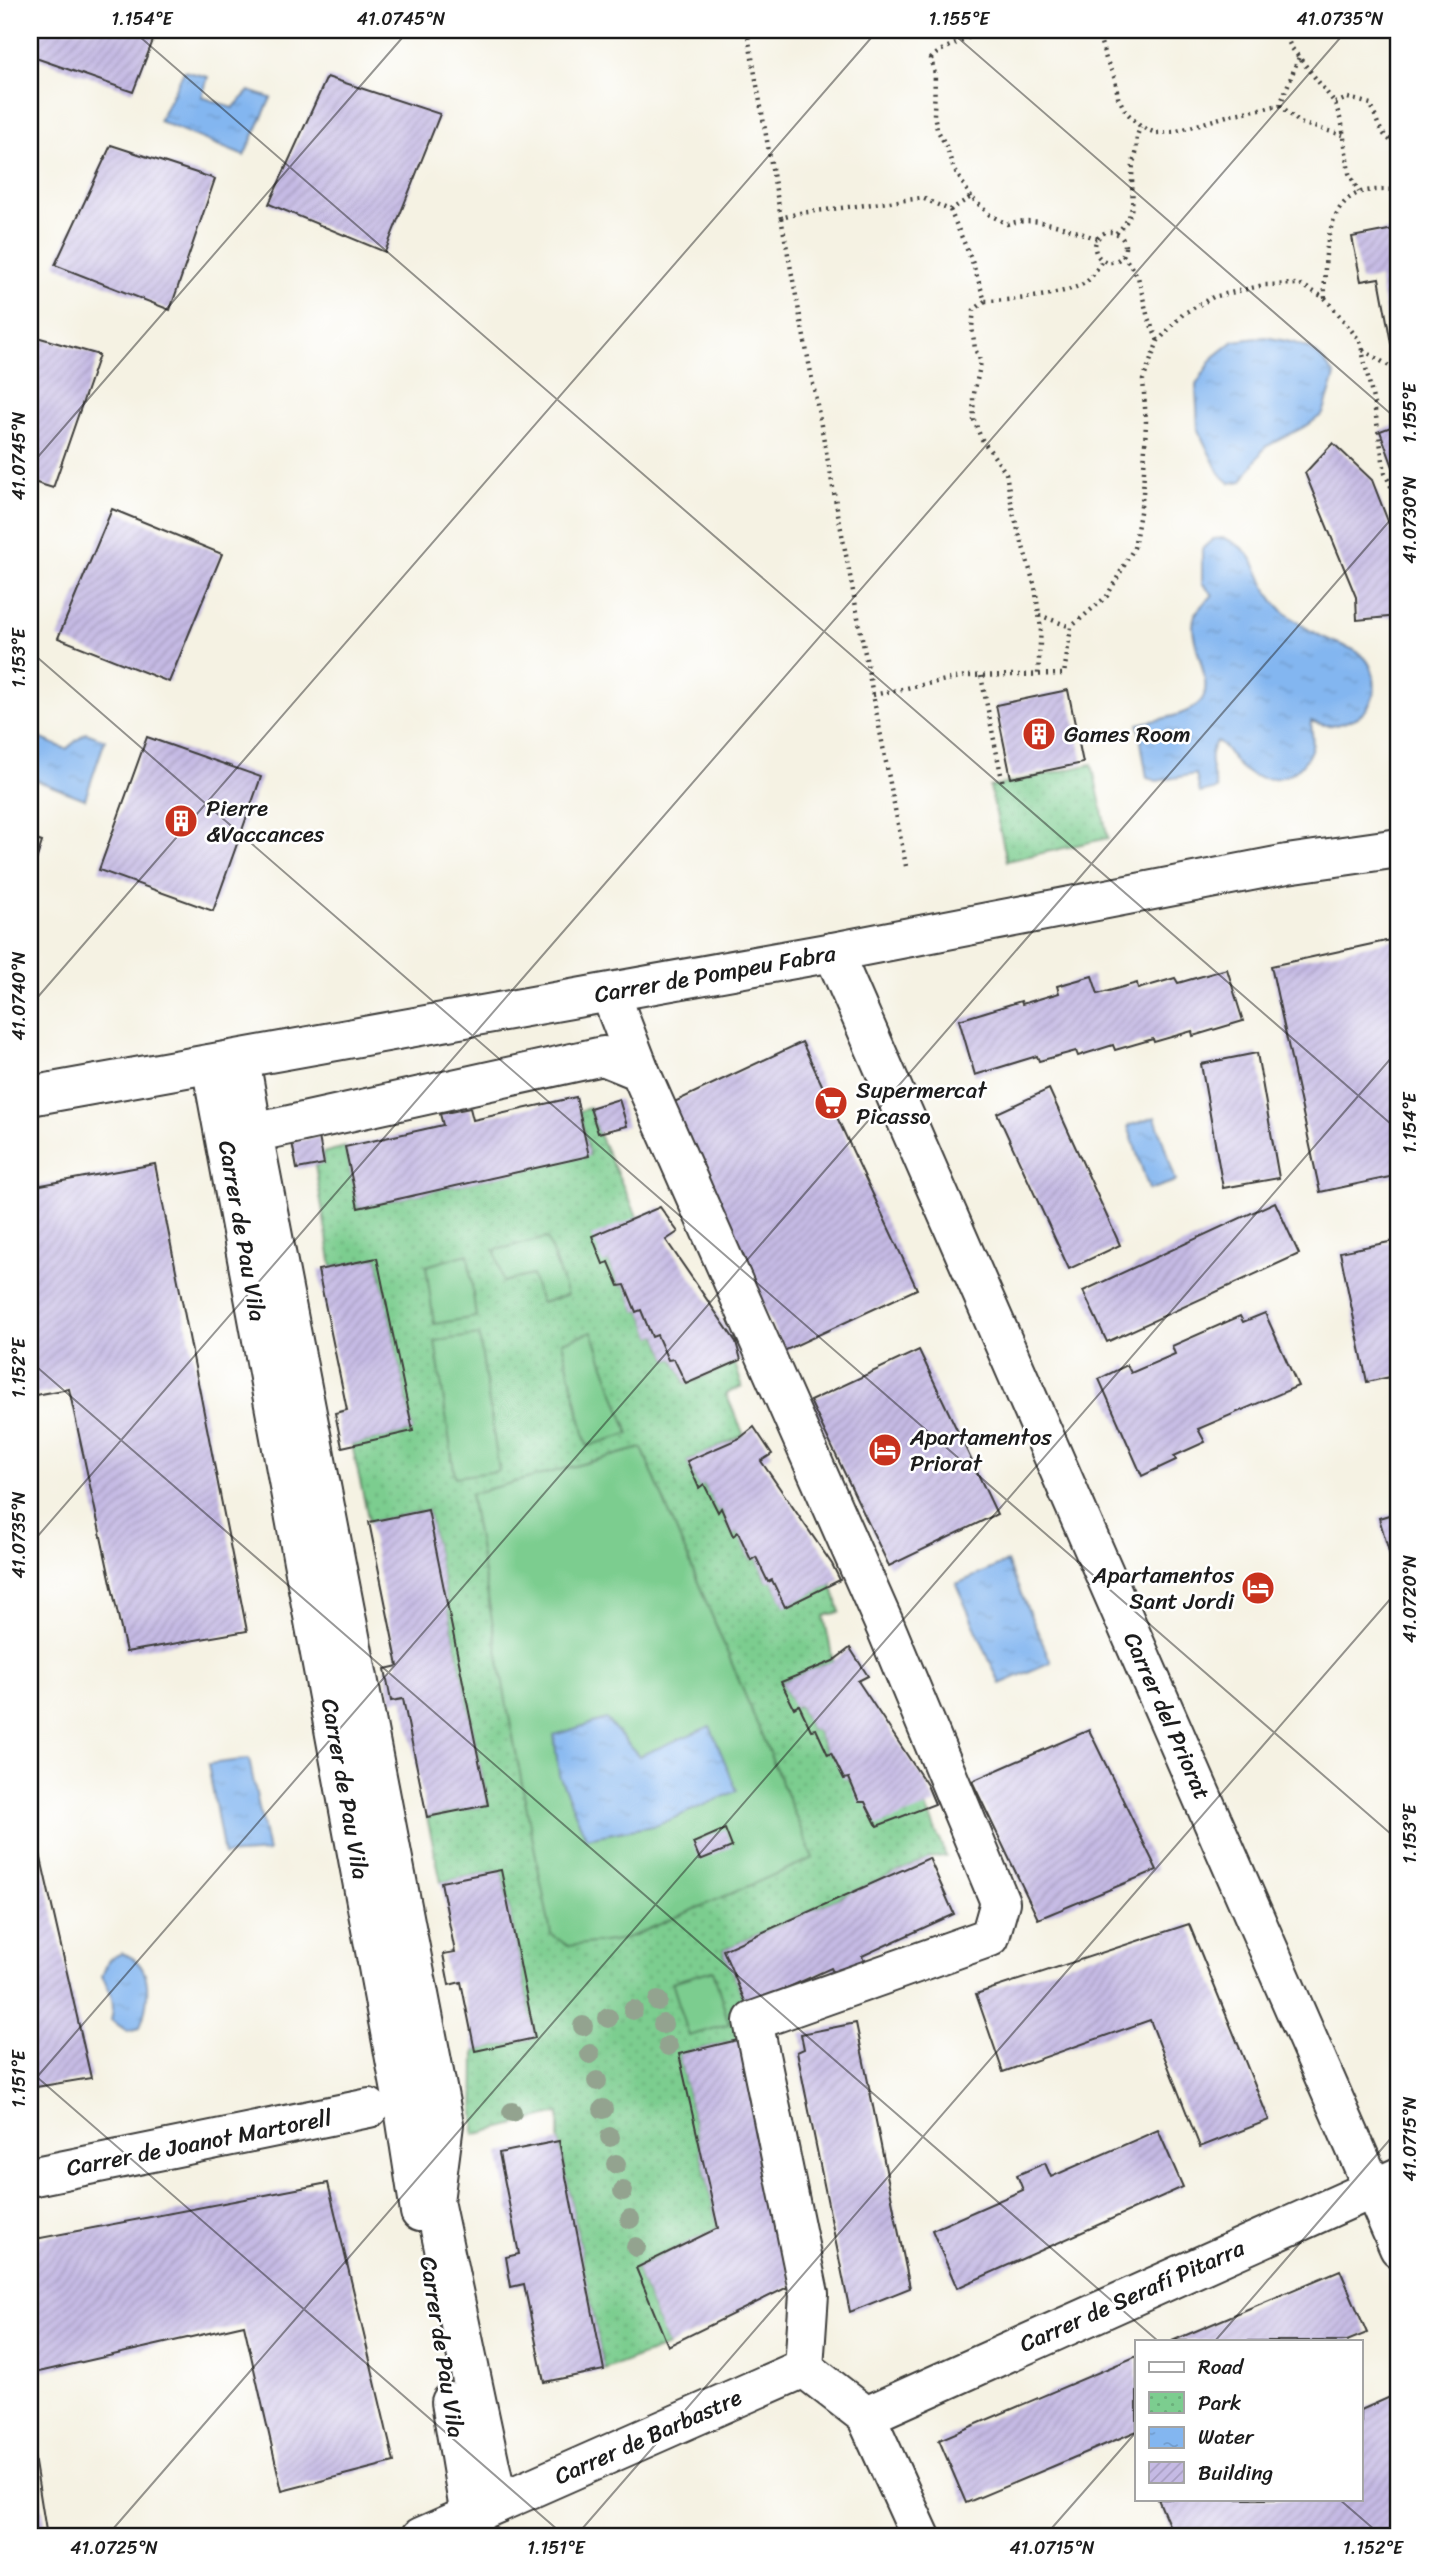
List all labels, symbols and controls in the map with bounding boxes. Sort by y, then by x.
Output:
text: 1.154°E [112,3,173,35]
text: 41.0745°N [357,3,446,35]
text: 1.155°E [929,3,990,35]
text: 41.0735°N [1296,3,1384,35]
text: 1.155°E [1394,382,1426,443]
text: 41.0745°N [3,411,35,500]
text: 41.0730°N [1394,476,1426,564]
text: 1.153°E [3,627,35,688]
place label: Games Room [1064,714,1191,755]
building icon: Games Room [1020,715,1058,753]
place label: Pierre &Vaccances [206,788,325,855]
building icon: Pierre &Vaccances [162,802,200,840]
street label: Carrer de Pompeu Fabra [591,933,839,1015]
text: 41.0740°N [3,951,35,1040]
place label: Supermercat Picasso [856,1070,988,1137]
supermarket icon: Supermercat Picasso [812,1084,850,1122]
text: 1.154°E [1394,1092,1426,1153]
street label: Carrer de Pau Vila [206,1137,278,1325]
text: 1.152°E [3,1337,35,1398]
place label: Apartamentos Priorat [909,1417,1052,1484]
hotel icon: Apartamentos Priorat [866,1431,904,1469]
text: 41.0735°N [3,1491,35,1579]
text: 41.0720°N [1394,1554,1426,1643]
place label: Apartamentos Sant Jordi [1091,1555,1235,1622]
hotel icon: Apartamentos Sant Jordi [1239,1569,1277,1607]
street label: Carrer del Priorat [1112,1625,1222,1807]
street label: Carrer de Pau Vila [309,1695,381,1883]
text: 1.153°E [1394,1803,1426,1864]
text: 1.151°E [3,2049,35,2108]
text: 41.0715°N [1394,2096,1426,2181]
street label: Carrer de Joanot Martorell [63,2097,336,2189]
street label: Carrer de Serafí Pitarra [1013,2228,1252,2364]
street label: Carrer de Pau Vila [407,2253,477,2441]
legend [1135,2340,1362,2500]
text: Road [1198,2348,1245,2386]
street label: Carrer de Barbastre [548,2377,748,2497]
text: Park [1198,2384,1241,2422]
text: Water [1198,2418,1255,2456]
text: Building [1198,2454,1274,2492]
text: 41.0725°N [70,2532,158,2564]
text: 1.151°E [527,2532,586,2564]
text: 41.0715°N [1010,2532,1095,2564]
text: 1.152°E [1343,2532,1404,2564]

